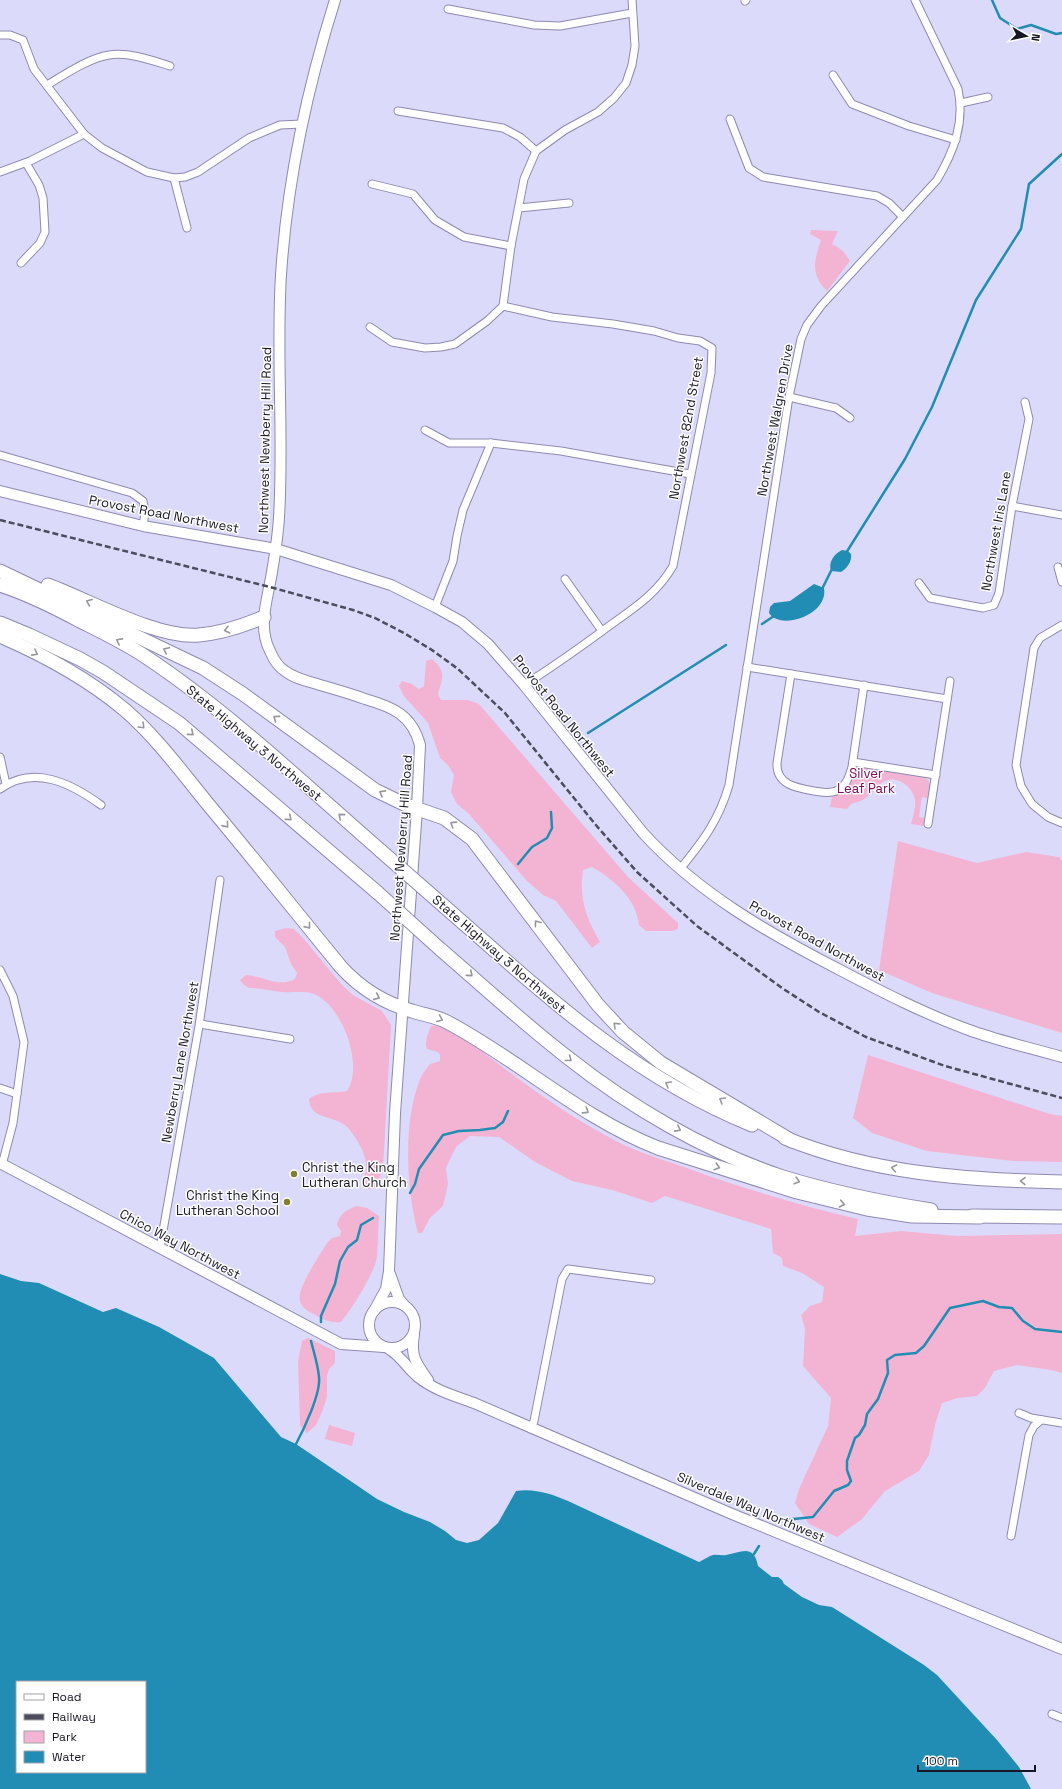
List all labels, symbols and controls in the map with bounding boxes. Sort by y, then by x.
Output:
north arrow [1006,16,1046,56]
text: N [1028,33,1043,42]
street label: Northwest Walgren Drive [753,342,797,498]
street label: Northwest Newberry Hill Road [255,347,275,533]
street label: Northwest 82nd Street [665,355,707,501]
street label: Northwest Iris Lane [977,470,1015,592]
street label: Provost Road Northwest [88,491,240,537]
one-way arrow [86,598,93,606]
one-way arrow [224,625,231,634]
one-way arrow [115,638,123,646]
one-way arrow [162,646,169,654]
one-way arrow [31,648,38,655]
street label: Provost Road Northwest [509,651,619,781]
street label: State Highway 3 Northwest [183,681,325,805]
one-way arrow [273,715,280,723]
one-way arrow [137,722,144,729]
one-way arrow [186,728,193,735]
street label: Northwest Newberry Hill Road [386,754,416,942]
park label: Silver Leaf Park [837,765,895,797]
one-way arrow [378,791,386,798]
one-way arrow [285,813,292,820]
one-way arrow [338,814,346,821]
one-way arrow [221,821,228,828]
one-way arrow [450,822,457,829]
street label: State Highway 3 Northwest [429,891,569,1017]
street label: Provost Road Northwest [746,897,888,985]
one-way arrow [535,920,542,927]
one-way arrow [303,922,310,929]
one-way arrow [465,970,473,977]
street label: Newberry Lane Northwest [157,980,203,1144]
one-way arrow [374,992,381,1000]
one-way arrow [436,1014,444,1022]
one-way arrow [613,1023,621,1030]
one-way arrow [564,1054,571,1061]
one-way arrow [665,1081,672,1088]
one-way arrow [719,1097,726,1104]
one-way arrow [582,1106,589,1113]
one-way arrow [674,1125,681,1132]
place label: Christ the King Lutheran Church [302,1159,407,1191]
one-way arrow [714,1163,721,1171]
one-way arrow [891,1165,897,1173]
marker: Christ the King Lutheran Church [289,1169,299,1179]
one-way arrow [793,1176,800,1185]
one-way arrow [1020,1177,1026,1185]
place label: Christ the King Lutheran School [176,1187,279,1219]
marker: Christ the King Lutheran School [282,1197,292,1207]
one-way arrow [839,1200,845,1208]
street label: Chico Way Northwest [117,1205,243,1283]
street label: Silverdale Way Northwest [674,1468,828,1546]
legend [16,1681,146,1773]
text: Road [52,1689,81,1705]
text: Railway [52,1709,96,1725]
text: Park [52,1729,77,1745]
scale bar [918,1747,1035,1773]
text: Water [52,1749,86,1765]
text: 100 m [924,1753,958,1769]

